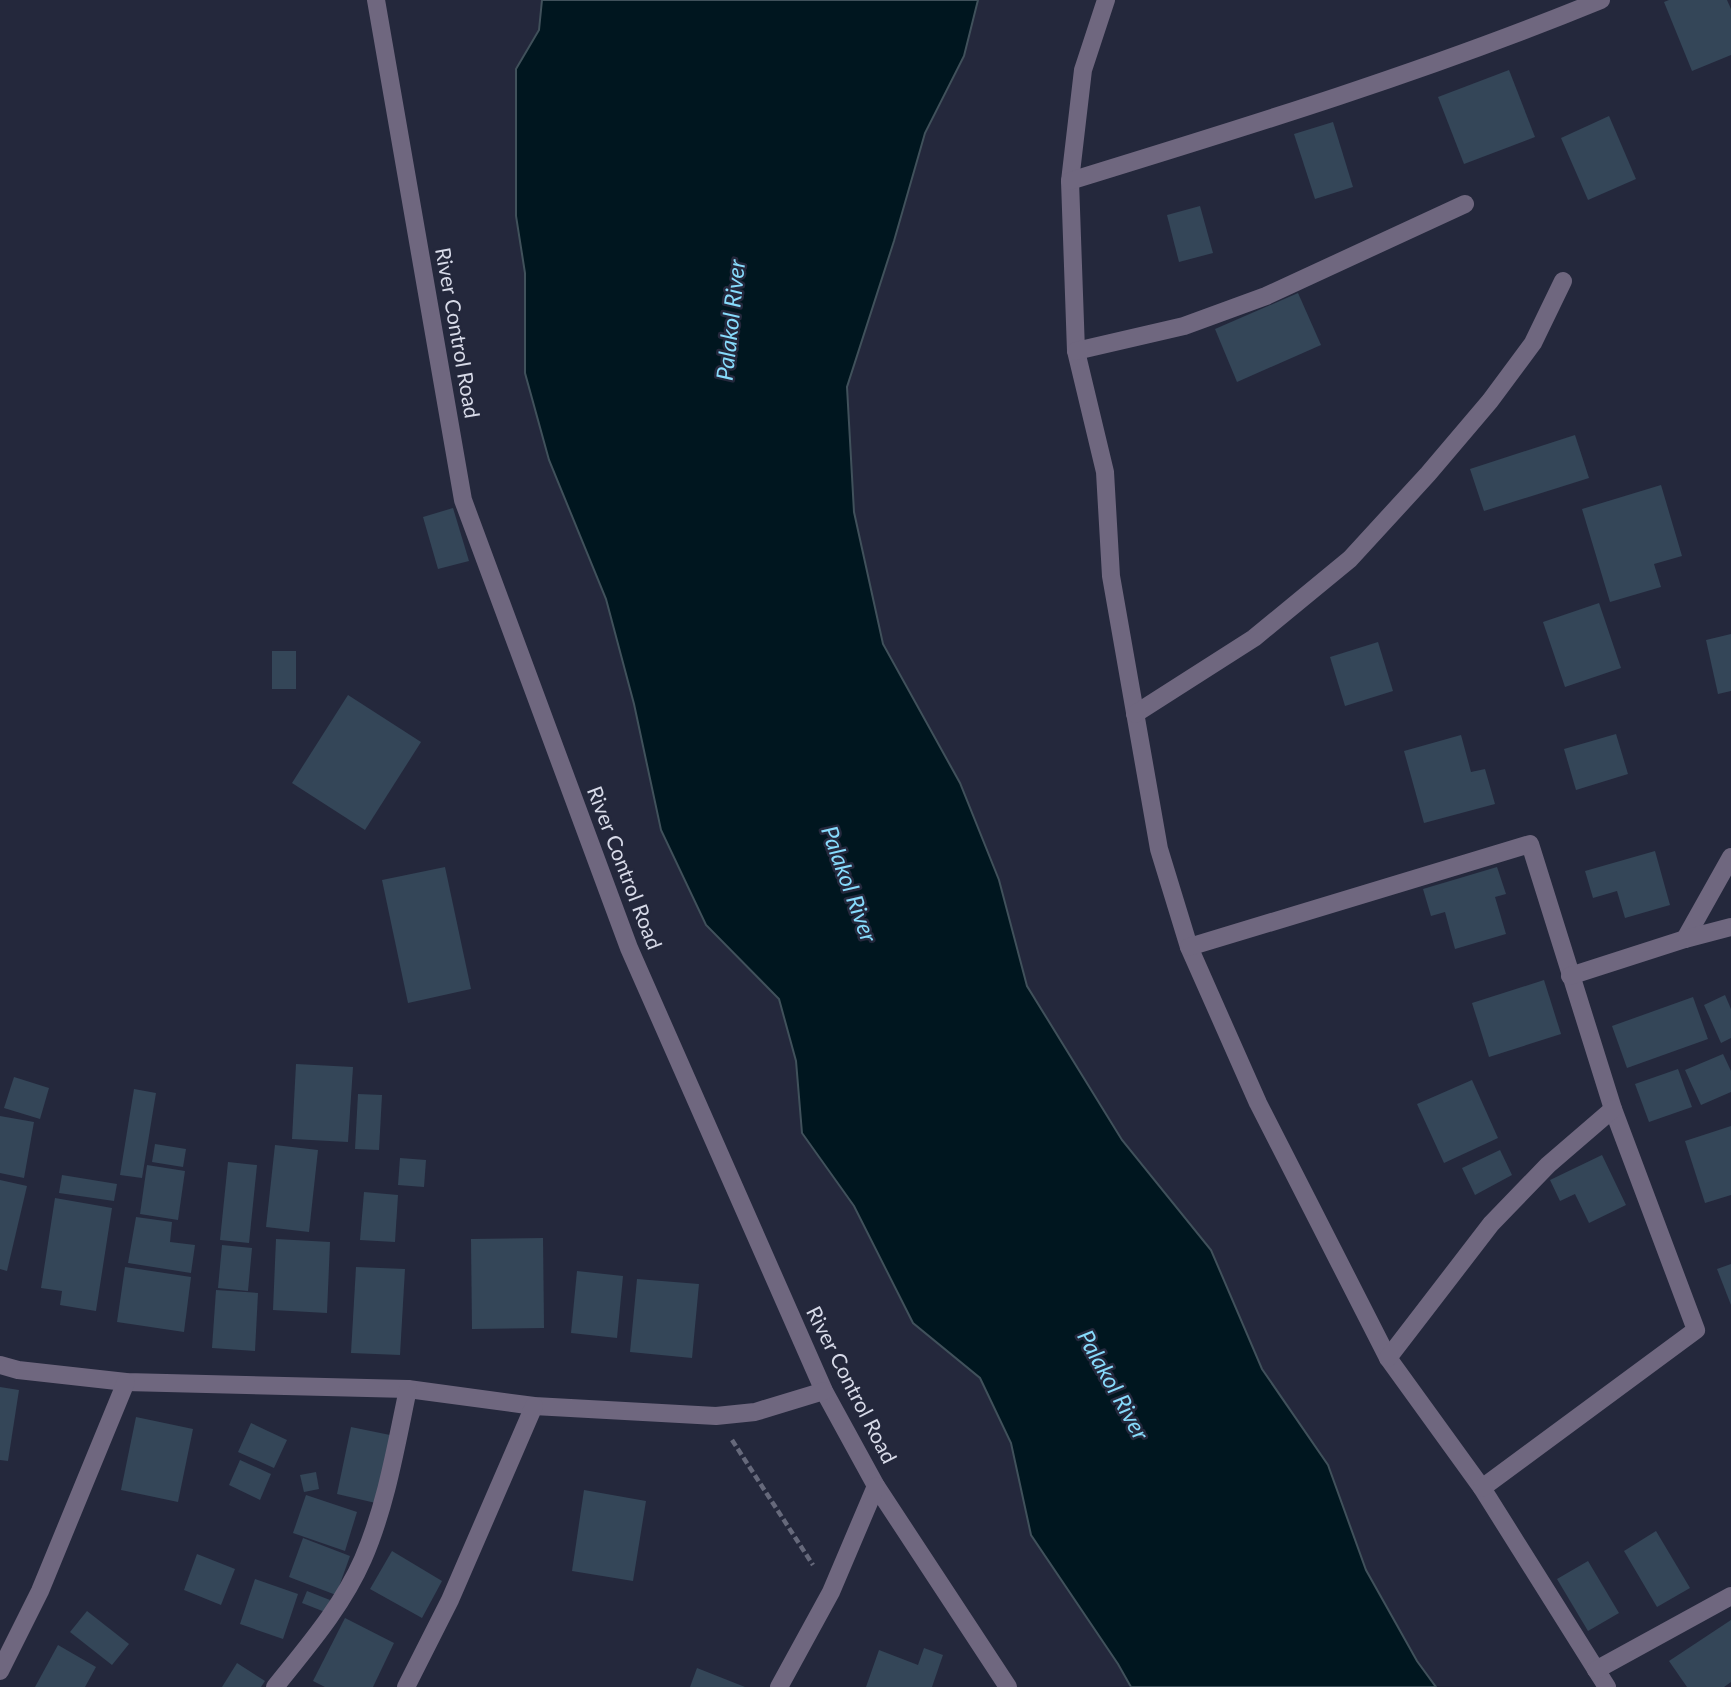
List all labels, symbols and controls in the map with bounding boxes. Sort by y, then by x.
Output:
street label: River Control Road [431,245,486,420]
water label: Palakol River [710,257,750,382]
street label: River Control Road [583,782,668,953]
water label: Palakol River [816,822,884,947]
street label: River Control Road [802,1302,903,1467]
water label: Palakol River [1072,1325,1156,1445]

